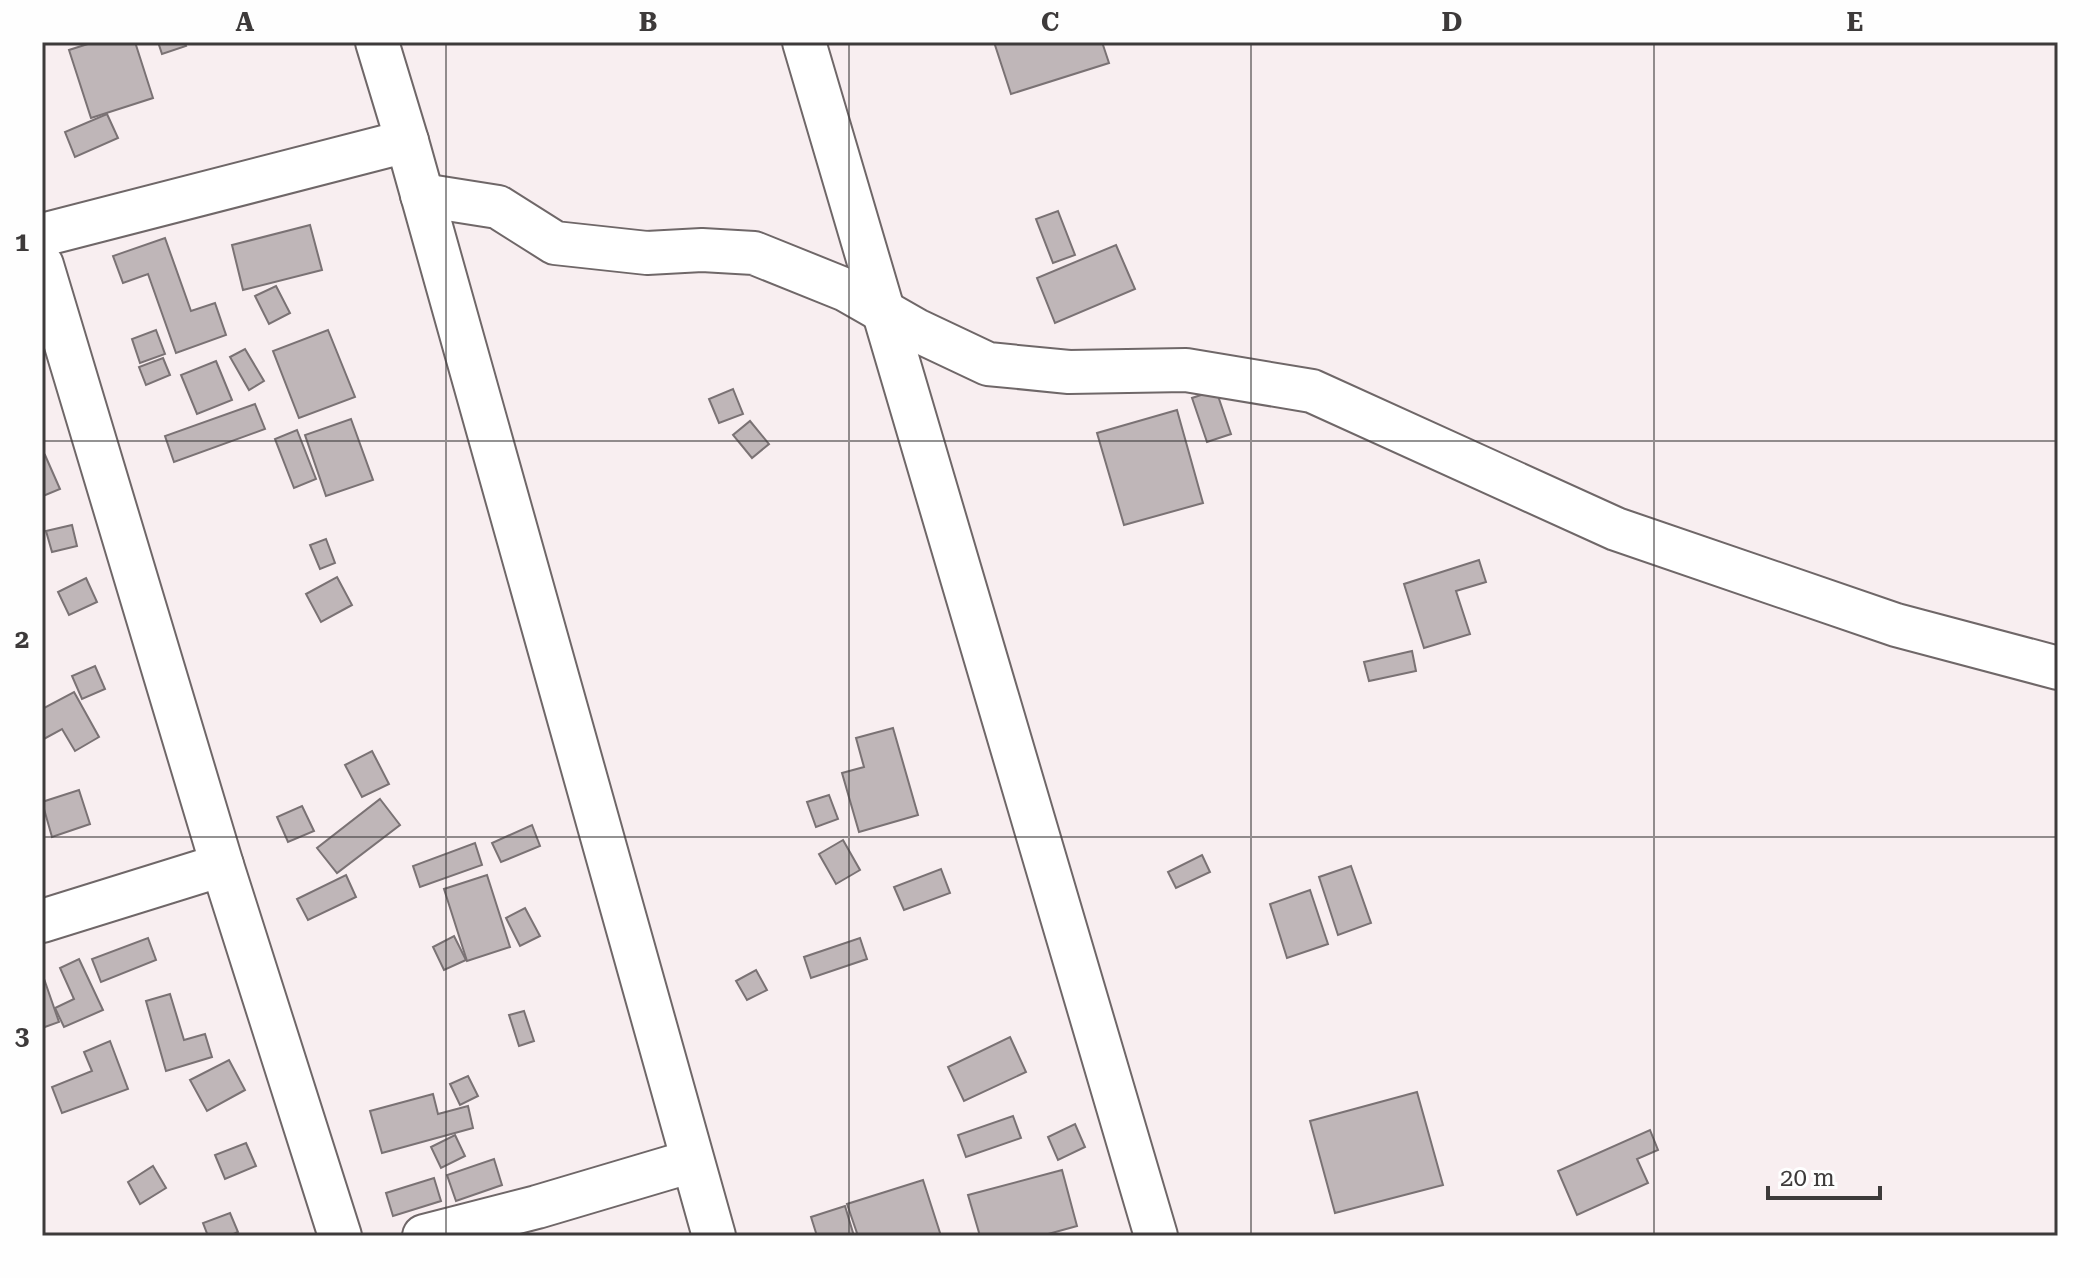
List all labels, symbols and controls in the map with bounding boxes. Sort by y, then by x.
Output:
text: A [236,7,255,37]
text: B [639,7,657,37]
text: C [1041,7,1059,37]
text: D [1442,7,1462,37]
text: E [1847,7,1863,37]
text: 1 [15,227,29,257]
text: 2 [15,624,29,654]
text: 3 [15,1021,29,1051]
scale bar [1768,1150,1880,1200]
text: 20 m [1780,1164,1835,1192]

